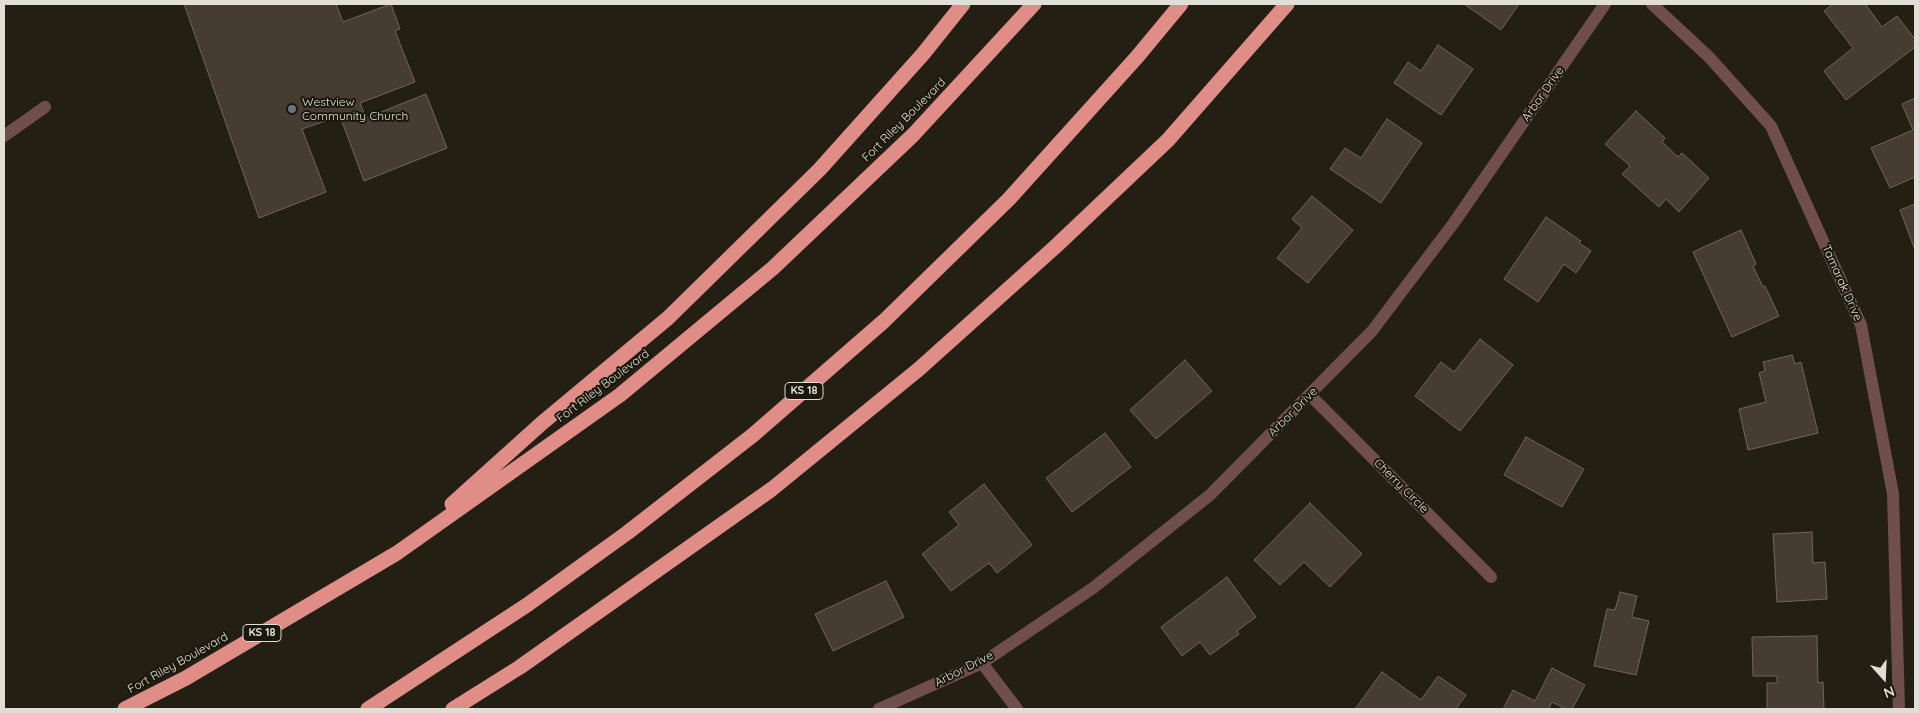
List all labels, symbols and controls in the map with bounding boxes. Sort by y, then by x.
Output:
street label: Arbor Drive [1519,64,1567,124]
street label: Fort Riley Boulevard [859,75,949,165]
place label: Westview Community Church [302,95,408,123]
marker: Westview Community Church [286,103,298,115]
street label: Tamarak Drive [1819,243,1865,323]
street label: Fort Riley Boulevard [554,346,652,426]
road number: KS 18 [785,382,823,400]
street label: Arbor Drive [1265,384,1321,440]
street label: Cherry Circle [1371,456,1431,516]
road number: KS 18 [243,624,281,641]
street label: Fort Riley Boulevard [125,629,231,697]
street label: Arbor Drive [932,648,996,690]
north arrow [1859,653,1909,703]
text: N [1881,682,1897,702]

